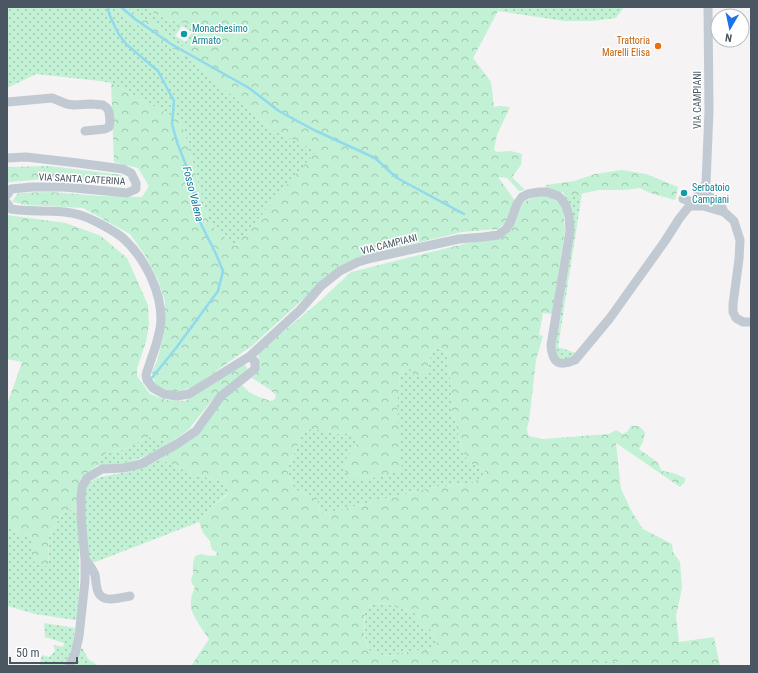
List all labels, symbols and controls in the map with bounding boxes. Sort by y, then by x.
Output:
north arrow [710,8,750,48]
place label: Monachesimo Armato [192,23,248,46]
marker: Monachesimo Armato [179,29,189,39]
text: N [724,30,733,44]
place label: Trattoria Marelli Elisa [602,35,650,58]
marker: Trattoria Marelli Elisa [653,41,663,51]
street label: VIA CAMPIANI [692,71,703,129]
water label: Fosso Valena [180,165,206,223]
street label: VIA SANTA CATERINA [38,171,126,187]
place label: Serbatoio Campiani [692,182,730,205]
marker: Serbatoio Campiani [679,188,689,198]
street label: VIA CAMPIANI [360,232,418,256]
scale bar [10,639,77,665]
text: 50 m [16,646,40,660]

